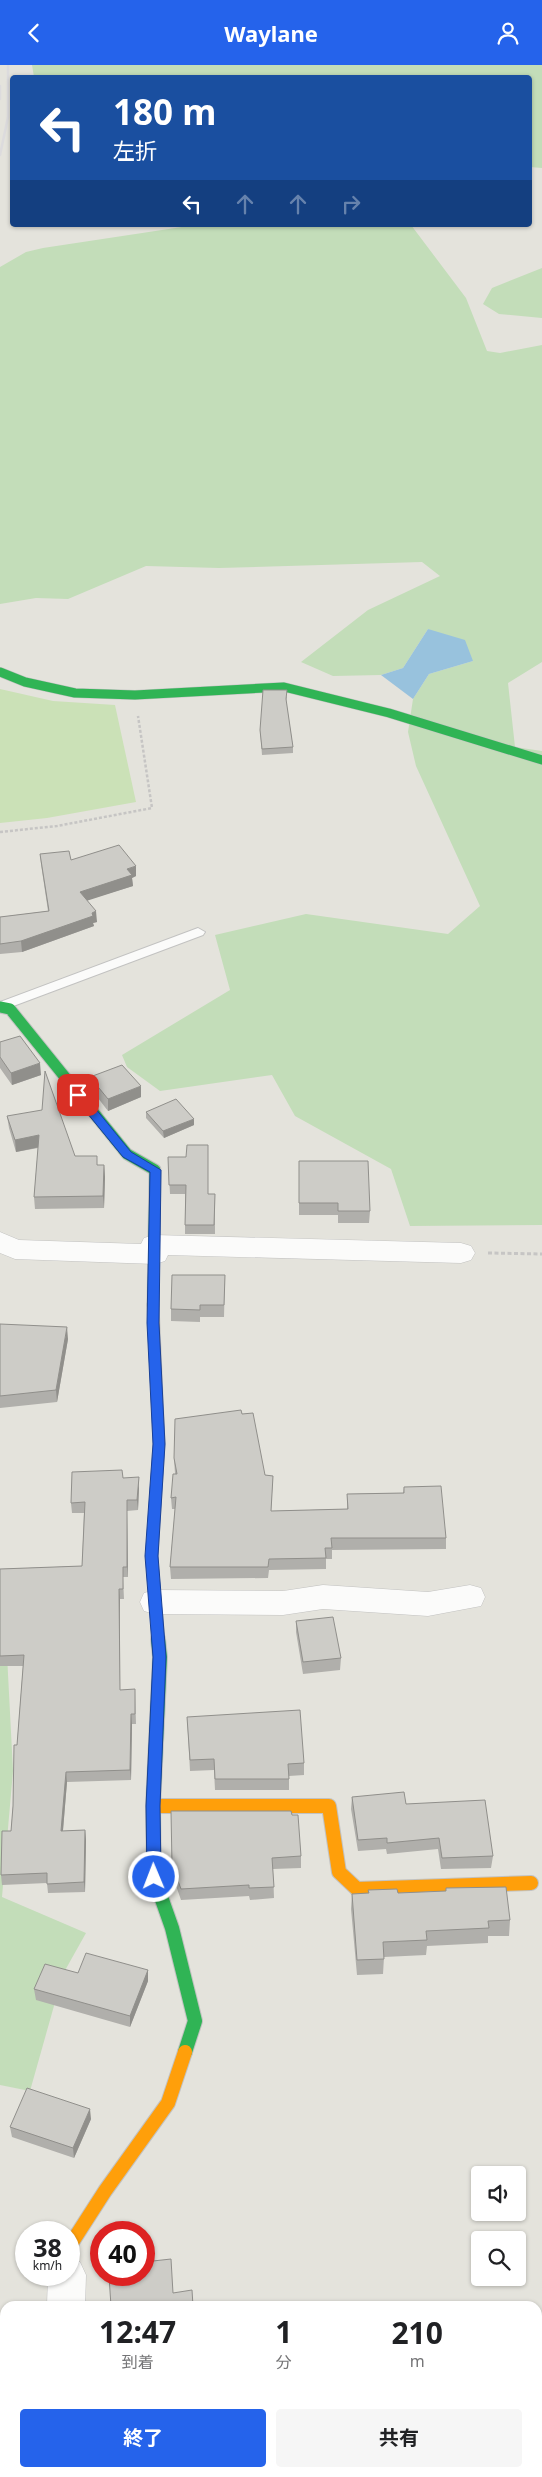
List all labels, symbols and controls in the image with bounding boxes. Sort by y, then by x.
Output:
text: Waylane [224,18,318,48]
icon: back [20,19,48,47]
icon: person [494,19,522,47]
text: 180 m [113,88,216,135]
icon: left [30,95,95,160]
text: 左折 [113,135,157,165]
icon: left [178,190,206,218]
icon: ahead [231,190,259,218]
icon: ahead [284,190,312,218]
icon: right [337,190,365,218]
pin [57,1074,99,1116]
icon: arrive [64,1081,92,1109]
position arrow [127,1850,179,1902]
map controls [471,2166,526,2286]
button: sound [471,2166,526,2221]
speed limit sign: 40 [90,2221,155,2286]
text: 38 [33,2230,62,2264]
button: search [471,2231,526,2286]
text: km/h [33,2257,62,2274]
text: 12:47 [99,2311,176,2352]
text: 1 [275,2311,292,2352]
text: 210 [391,2312,443,2353]
text: m [410,2350,425,2372]
text: 到着 [122,2351,154,2373]
text: 分 [276,2351,292,2373]
button: 終了 [20,2409,266,2467]
button: 共有 [276,2409,522,2467]

